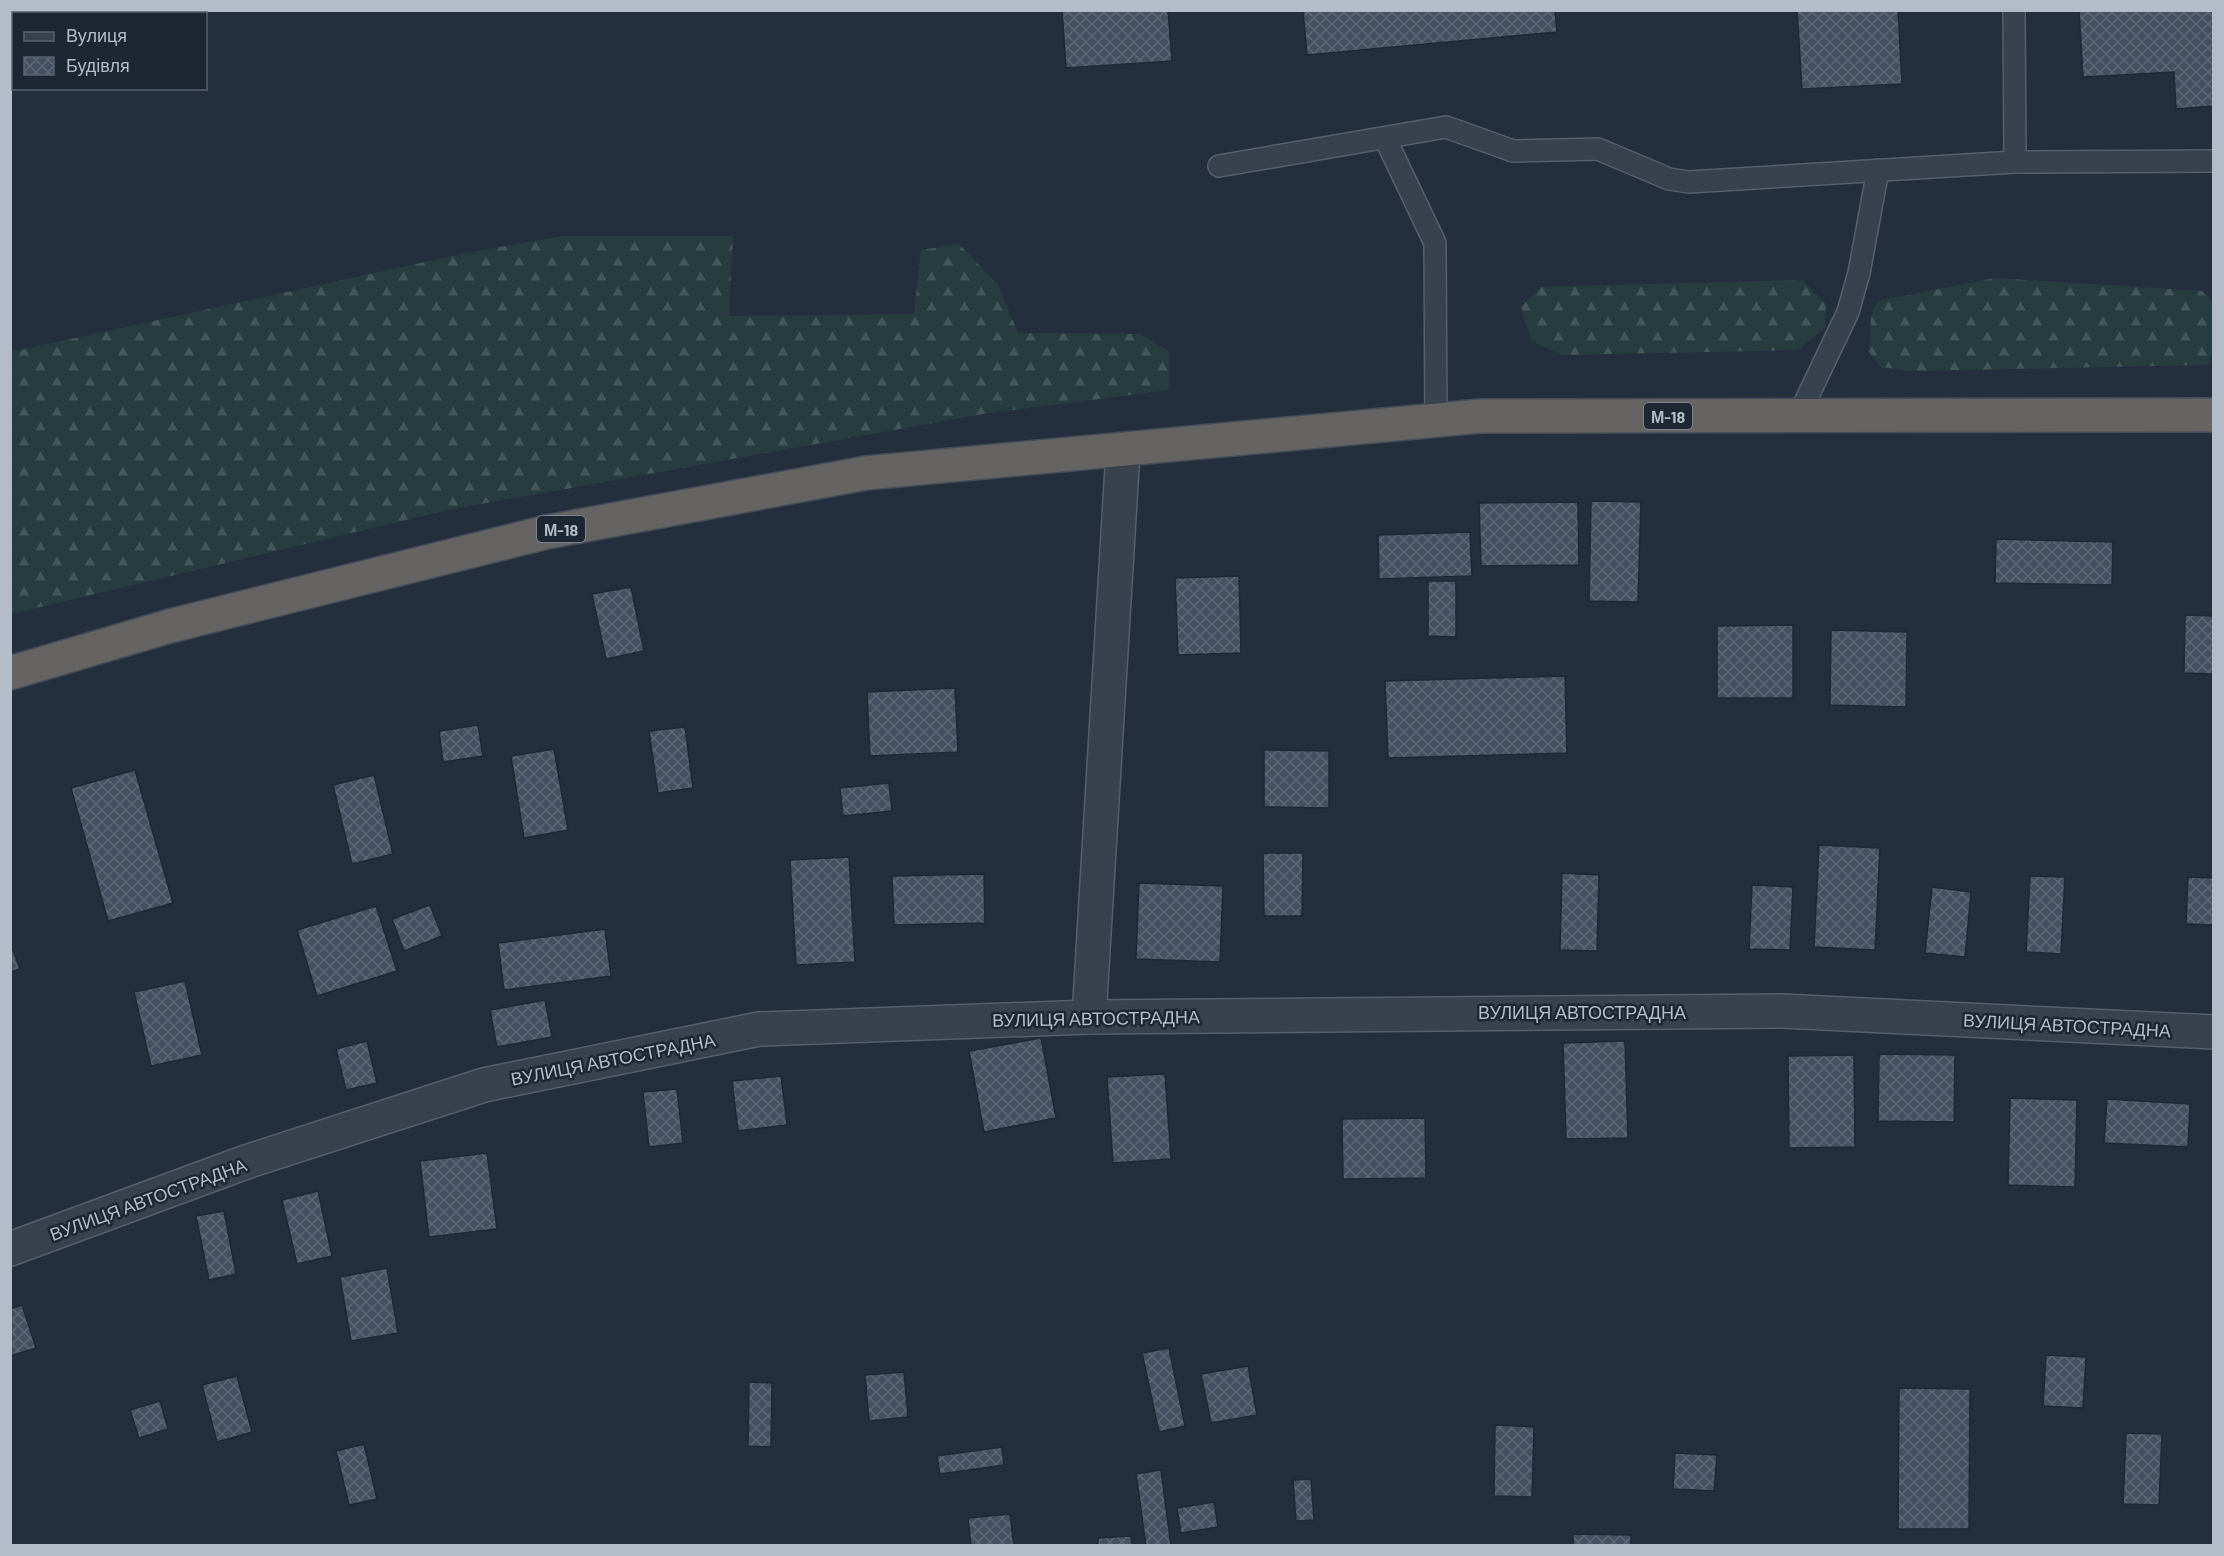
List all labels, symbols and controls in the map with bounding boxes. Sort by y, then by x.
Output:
legend [12,12,207,90]
text: Вулиця [66,24,127,46]
text: Будівля [66,54,130,76]
road number: М-18 [1644,403,1692,429]
road number: М-18 [537,516,585,542]
street label: ВУЛИЦЯ АВТОСТРАДНА [1478,1001,1686,1023]
street label: ВУЛИЦЯ АВТОСТРАДНА [992,1005,1200,1031]
street label: ВУЛИЦЯ АВТОСТРАДНА [1963,1009,2171,1041]
street label: ВУЛИЦЯ АВТОСТРАДНА [509,1028,717,1090]
street label: ВУЛИЦЯ АВТОСТРАДНА [47,1153,249,1245]

